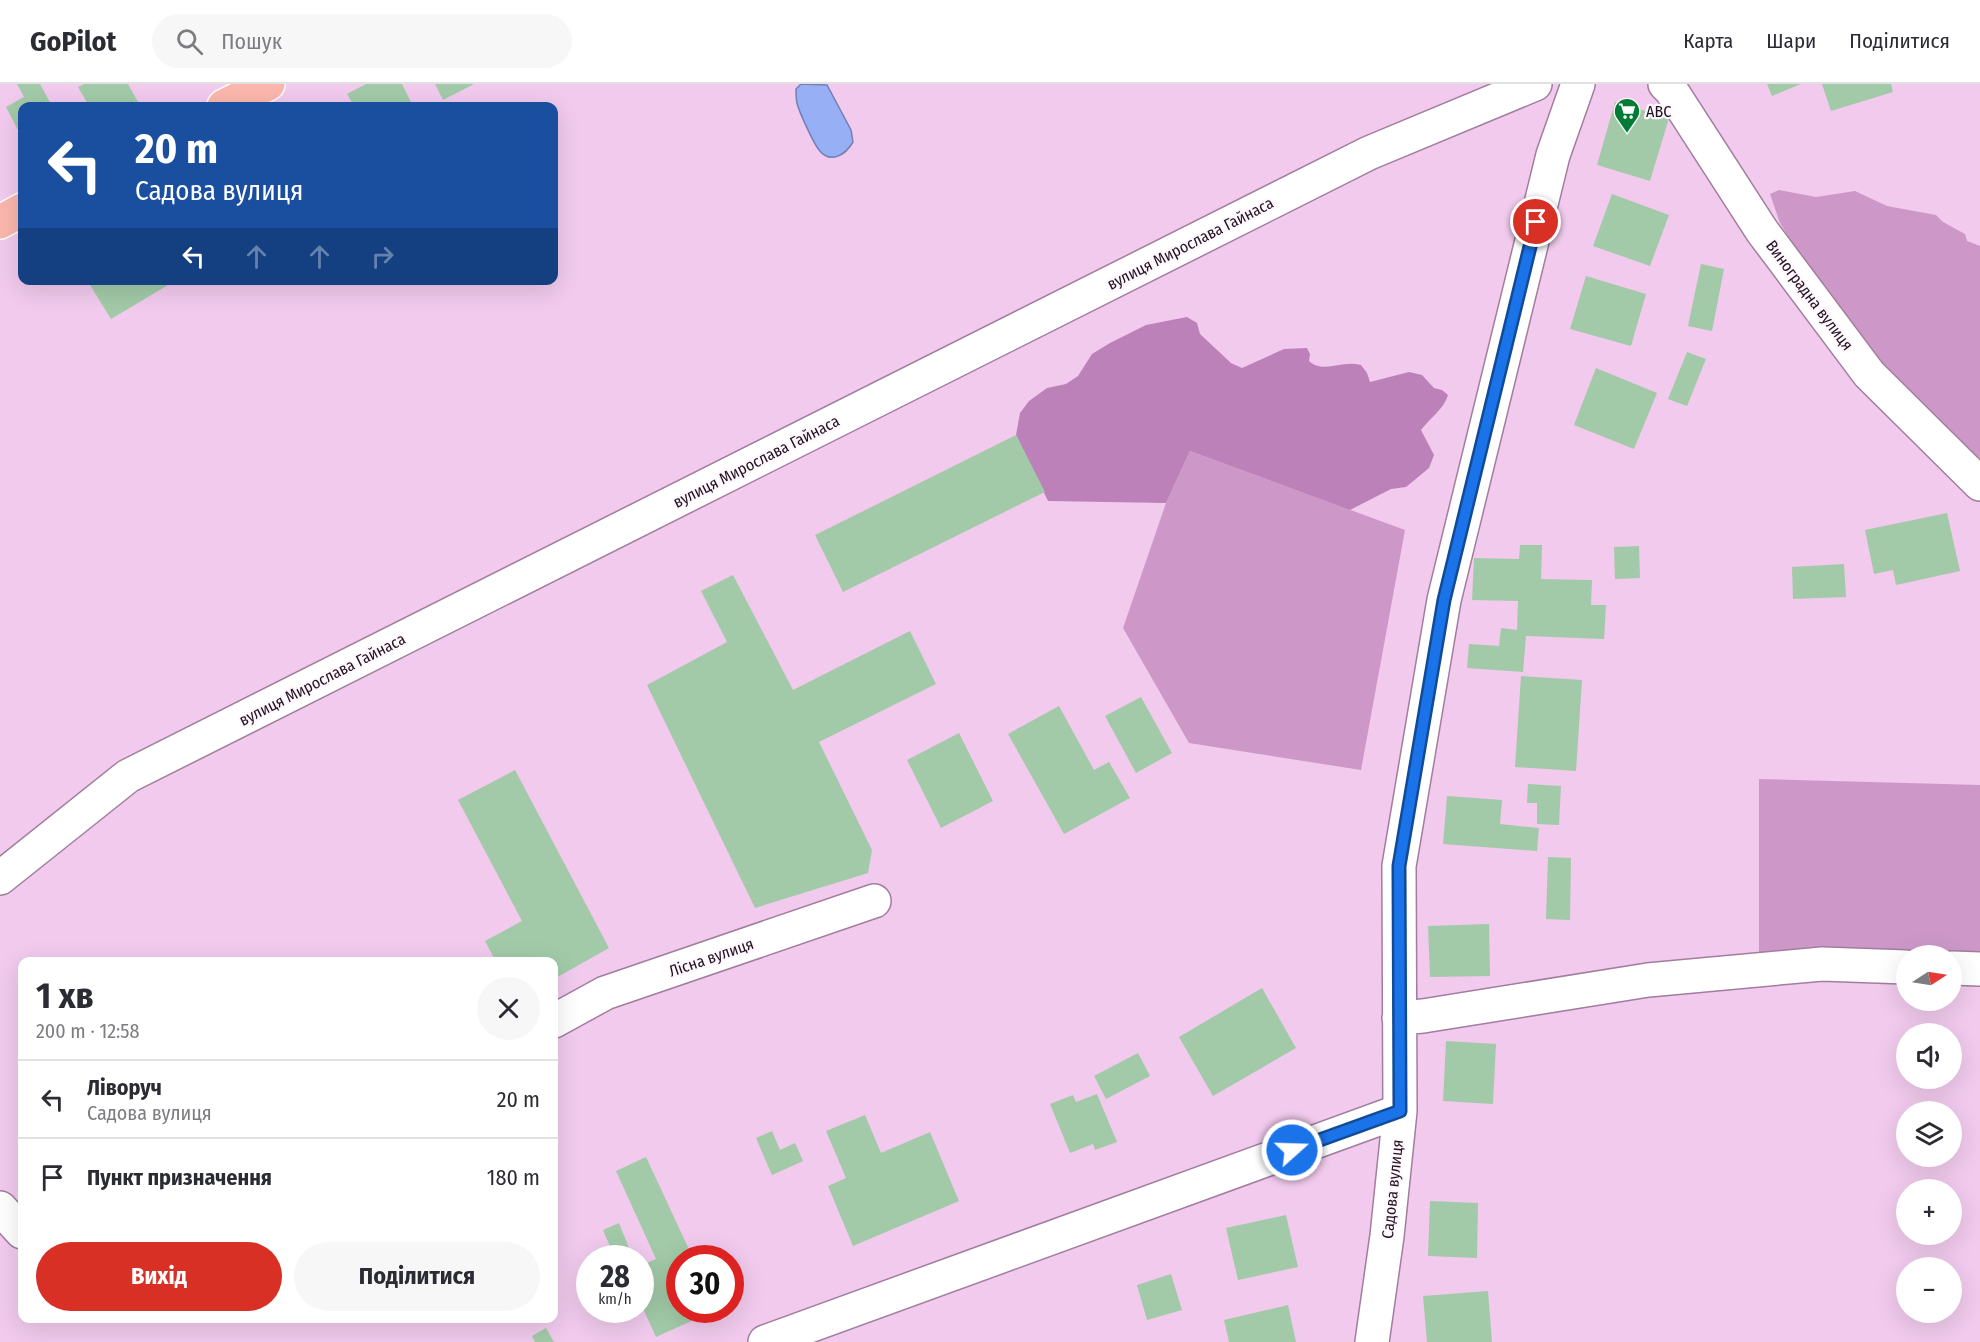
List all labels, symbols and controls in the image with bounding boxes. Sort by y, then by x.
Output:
search box [152,14,572,68]
text: GoPilot [30,25,116,58]
icon: search [173,25,206,58]
text: Пошук [221,28,282,55]
text: Карта [1683,28,1733,54]
text: Шари [1766,28,1816,54]
text: Поділитися [1849,28,1950,54]
supermarket icon: ABC [1612,96,1642,134]
place label: ABC [1646,102,1671,121]
text: 20 m [135,124,218,174]
icon: left [36,126,114,204]
text: Садова вулиця [135,175,303,207]
street label: вулиця Мирослава Гайнаса [1104,193,1277,294]
pin [1510,196,1561,247]
icon: arrive [1519,205,1552,238]
street label: Виноградна вулиця [1762,237,1857,354]
icon: left [177,240,210,273]
icon: ahead [240,240,273,273]
icon: ahead [303,240,336,273]
icon: right [366,240,399,273]
street label: вулиця Мирослава Гайнаса [670,411,843,512]
street label: вулиця Мирослава Гайнаса [236,629,409,730]
street label: Лісна вулиця [666,934,756,981]
north arrow [1896,945,1962,1011]
map controls [1896,945,1962,1323]
text: 1 хв [36,974,94,1018]
button: close [477,977,540,1040]
text: 200 m · 12:58 [36,1019,140,1043]
button: sound [1896,1023,1962,1089]
text: Ліворуч [87,1074,162,1101]
icon: left [36,1083,69,1116]
text: 20 m [497,1086,540,1113]
text: Садова вулиця [87,1101,212,1125]
button: layers [1896,1101,1962,1167]
position arrow [1260,1118,1324,1182]
street label: Садова вулиця [1378,1138,1407,1240]
icon: arrive [36,1161,69,1194]
text: Пункт призначення [87,1164,272,1191]
text: 180 m [487,1164,540,1191]
button: + [1896,1179,1962,1245]
button: Вихід [36,1242,282,1311]
button: Поділитися [294,1242,540,1311]
speed limit sign: 30 [666,1245,744,1323]
button: − [1896,1257,1962,1323]
text: 28 [600,1259,630,1295]
text: km/h [598,1290,632,1308]

